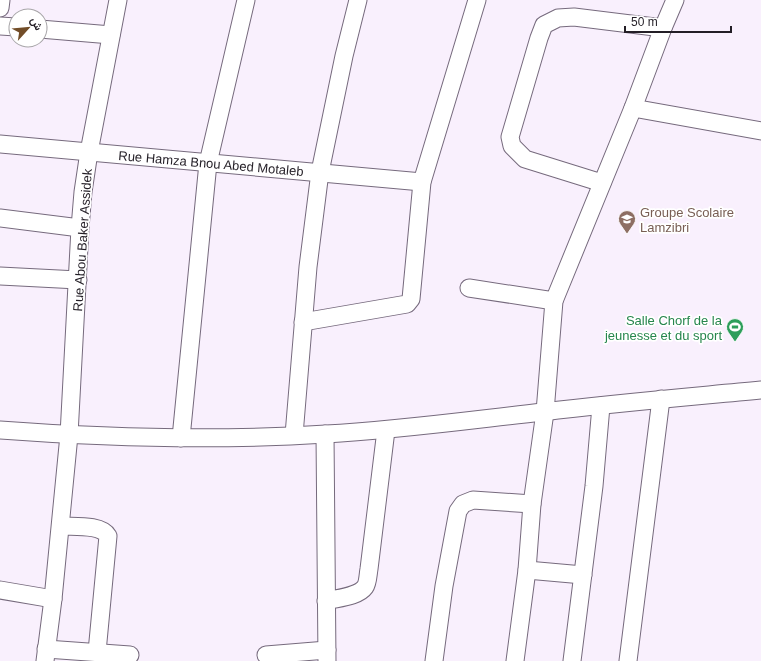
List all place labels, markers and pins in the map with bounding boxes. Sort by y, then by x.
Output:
place label: Groupe Scolaire Lamzibri [640,205,734,235]
school or university icon: Groupe Scolaire Lamzibri [617,209,637,234]
place label: Salle Chorf de la jeunesse et du sport [604,313,723,343]
sports icon: Salle Chorf de la jeunesse et du sport [725,317,745,342]

